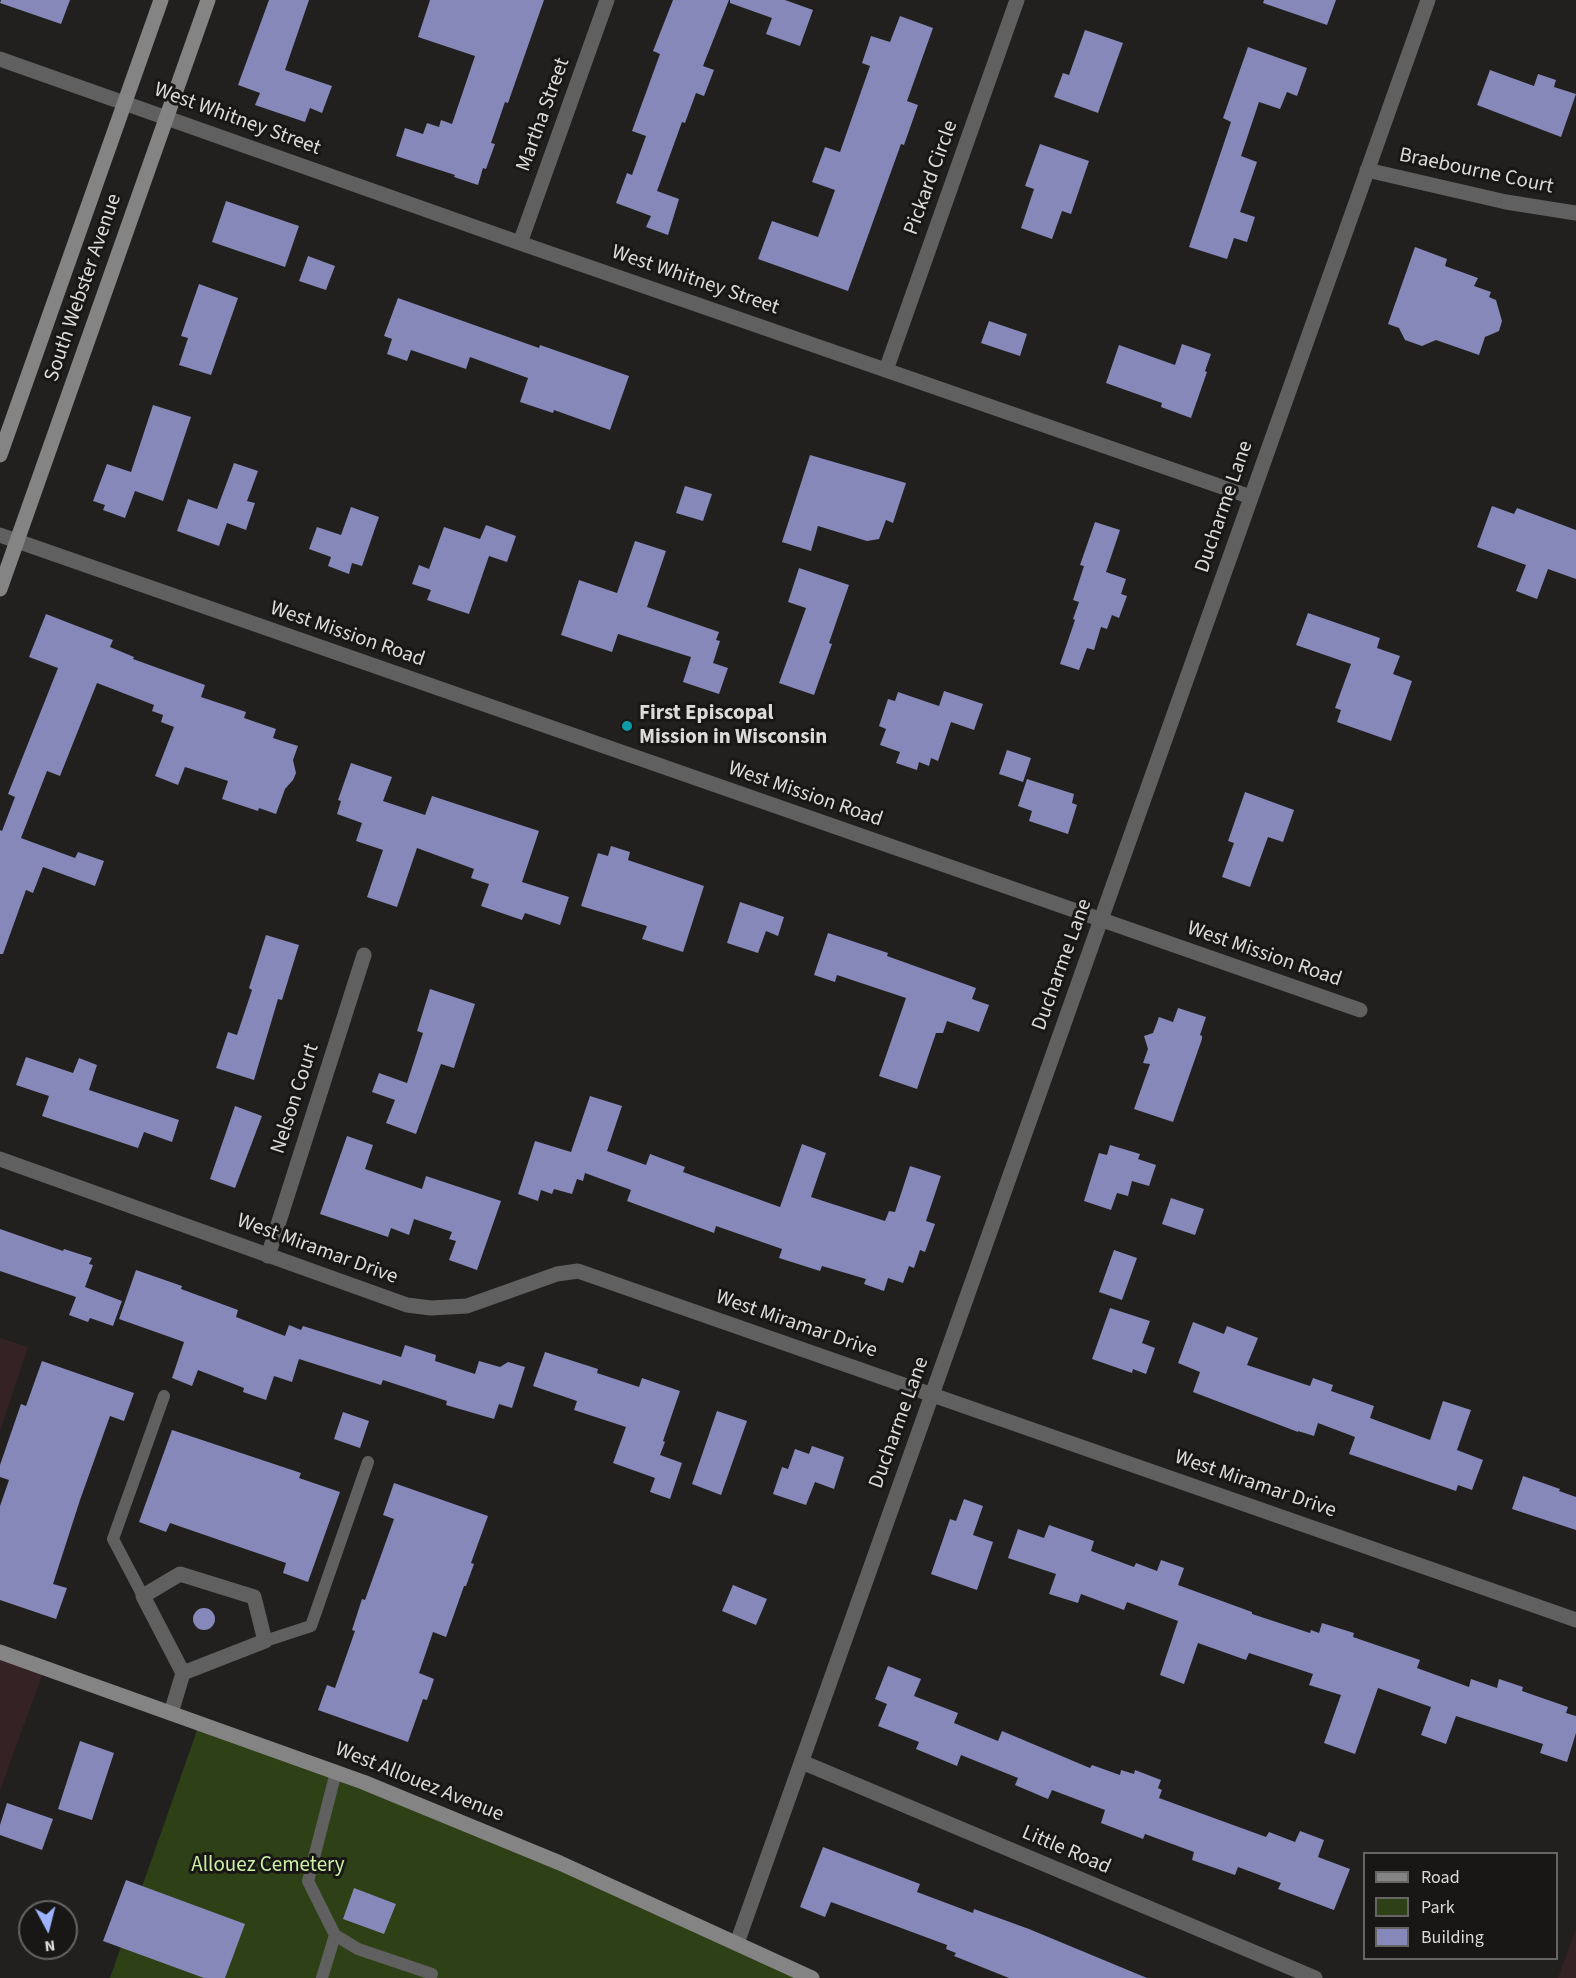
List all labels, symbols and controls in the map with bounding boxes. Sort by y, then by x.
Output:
street label: Martha Street [512,55,576,175]
street label: West Whitney Street [150,78,324,162]
street label: Pickard Circle [900,117,964,239]
street label: Braebourne Court [1397,143,1555,201]
street label: South Webster Avenue [40,191,128,385]
street label: West Whitney Street [608,241,782,321]
street label: Ducharme Lane [1191,438,1259,576]
street label: West Mission Road [266,597,428,673]
place label: First Episcopal Mission in Wisconsin [639,701,827,751]
marker: First Episcopal Mission in Wisconsin [620,719,634,733]
street label: West Mission Road [724,757,886,833]
street label: Ducharme Lane [1028,896,1098,1034]
street label: West Mission Road [1183,917,1345,993]
street label: Nelson Court [266,1041,326,1157]
street label: West Miramar Drive [233,1209,401,1291]
street label: West Miramar Drive [712,1286,880,1364]
street label: Ducharme Lane [865,1354,935,1492]
street label: West Miramar Drive [1171,1446,1339,1524]
street label: West Allouez Avenue [331,1738,507,1828]
street label: Little Road [1018,1821,1114,1881]
legend [1363,1852,1558,1960]
park label: Allouez Cemetery [191,1853,345,1879]
text: Road [1421,1865,1460,1890]
text: Park [1421,1895,1455,1920]
north arrow [18,1900,78,1960]
text: Building [1421,1925,1484,1950]
text: N [43,1934,57,1957]

